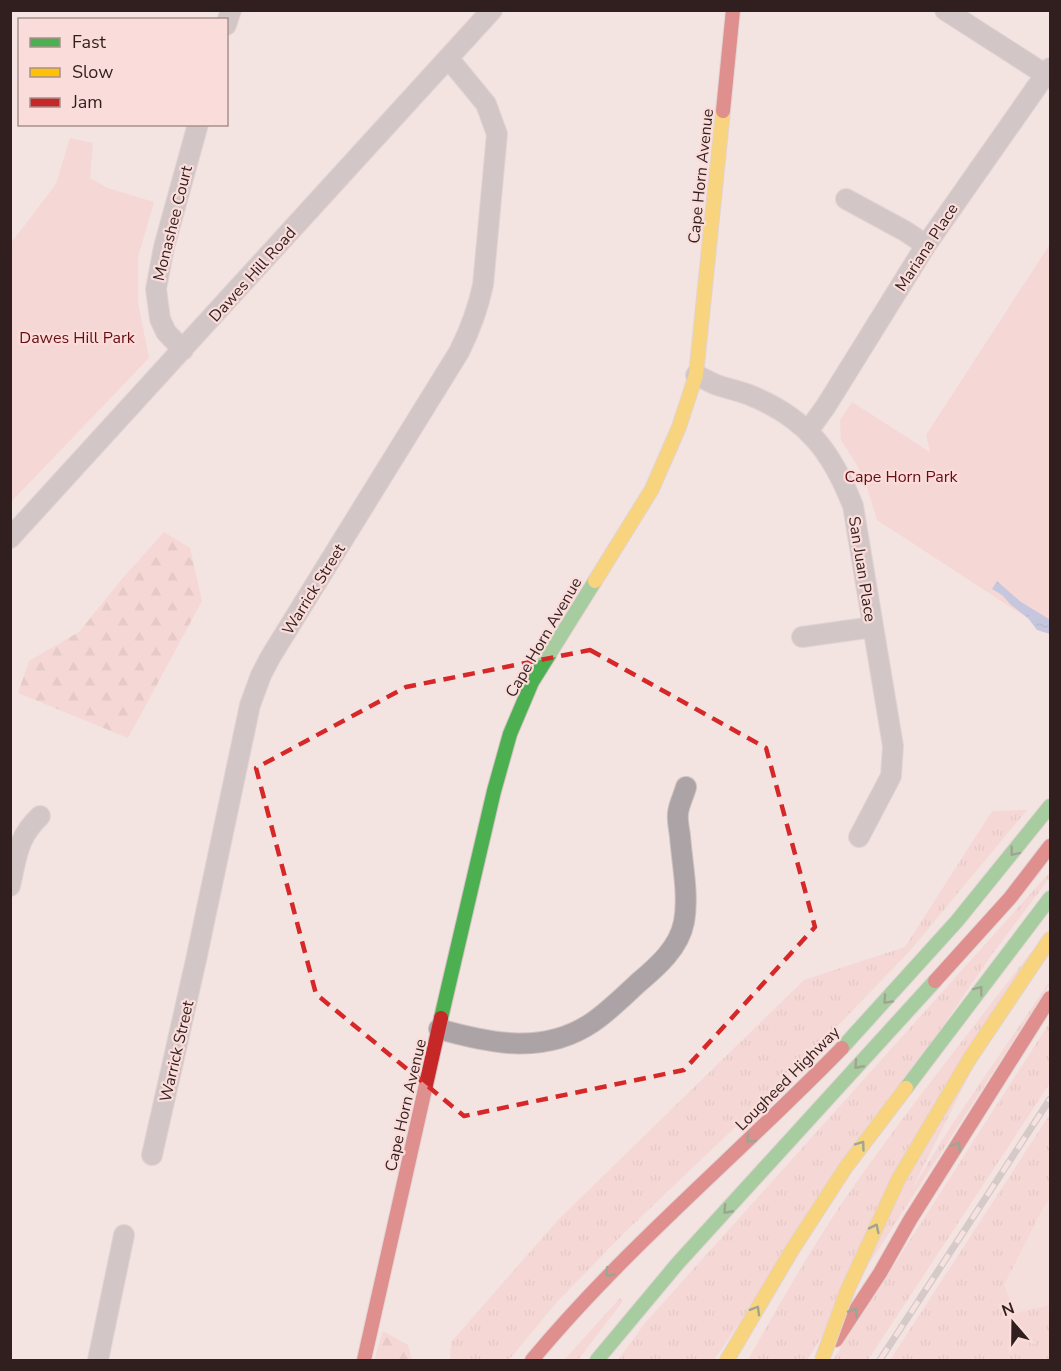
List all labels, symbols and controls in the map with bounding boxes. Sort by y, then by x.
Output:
legend [18,18,228,126]
text: Fast [72,30,107,54]
text: Slow [72,60,113,84]
text: Jam [71,90,103,114]
street label: Cape Horn Avenue [683,108,719,245]
street label: Monashee Court [148,163,198,283]
street label: Mariana Place [890,199,964,296]
street label: Dawes Hill Road [204,222,301,327]
park label: Dawes Hill Park [19,327,136,349]
park label: Cape Horn Park [845,466,958,488]
street label: San Juan Place [843,515,881,623]
street label: Warrick Street [277,539,351,639]
street label: Cape Horn Avenue [500,573,587,702]
one-way arrow [1011,845,1022,856]
one-way arrow [972,986,983,997]
one-way arrow [883,993,894,1003]
street label: Warrick Street [155,998,199,1104]
street label: Lougheed Highway [731,1021,845,1136]
street label: Cape Horn Avenue [380,1037,432,1174]
one-way arrow [854,1058,865,1069]
one-way arrow [747,1132,757,1143]
one-way arrow [854,1141,865,1152]
one-way arrow [949,1142,961,1152]
one-way arrow [723,1203,734,1213]
one-way arrow [867,1224,879,1235]
one-way arrow [606,1266,617,1277]
north arrow [983,1293,1043,1353]
text: N [999,1297,1018,1322]
one-way arrow [749,1305,760,1316]
one-way arrow [847,1307,858,1318]

